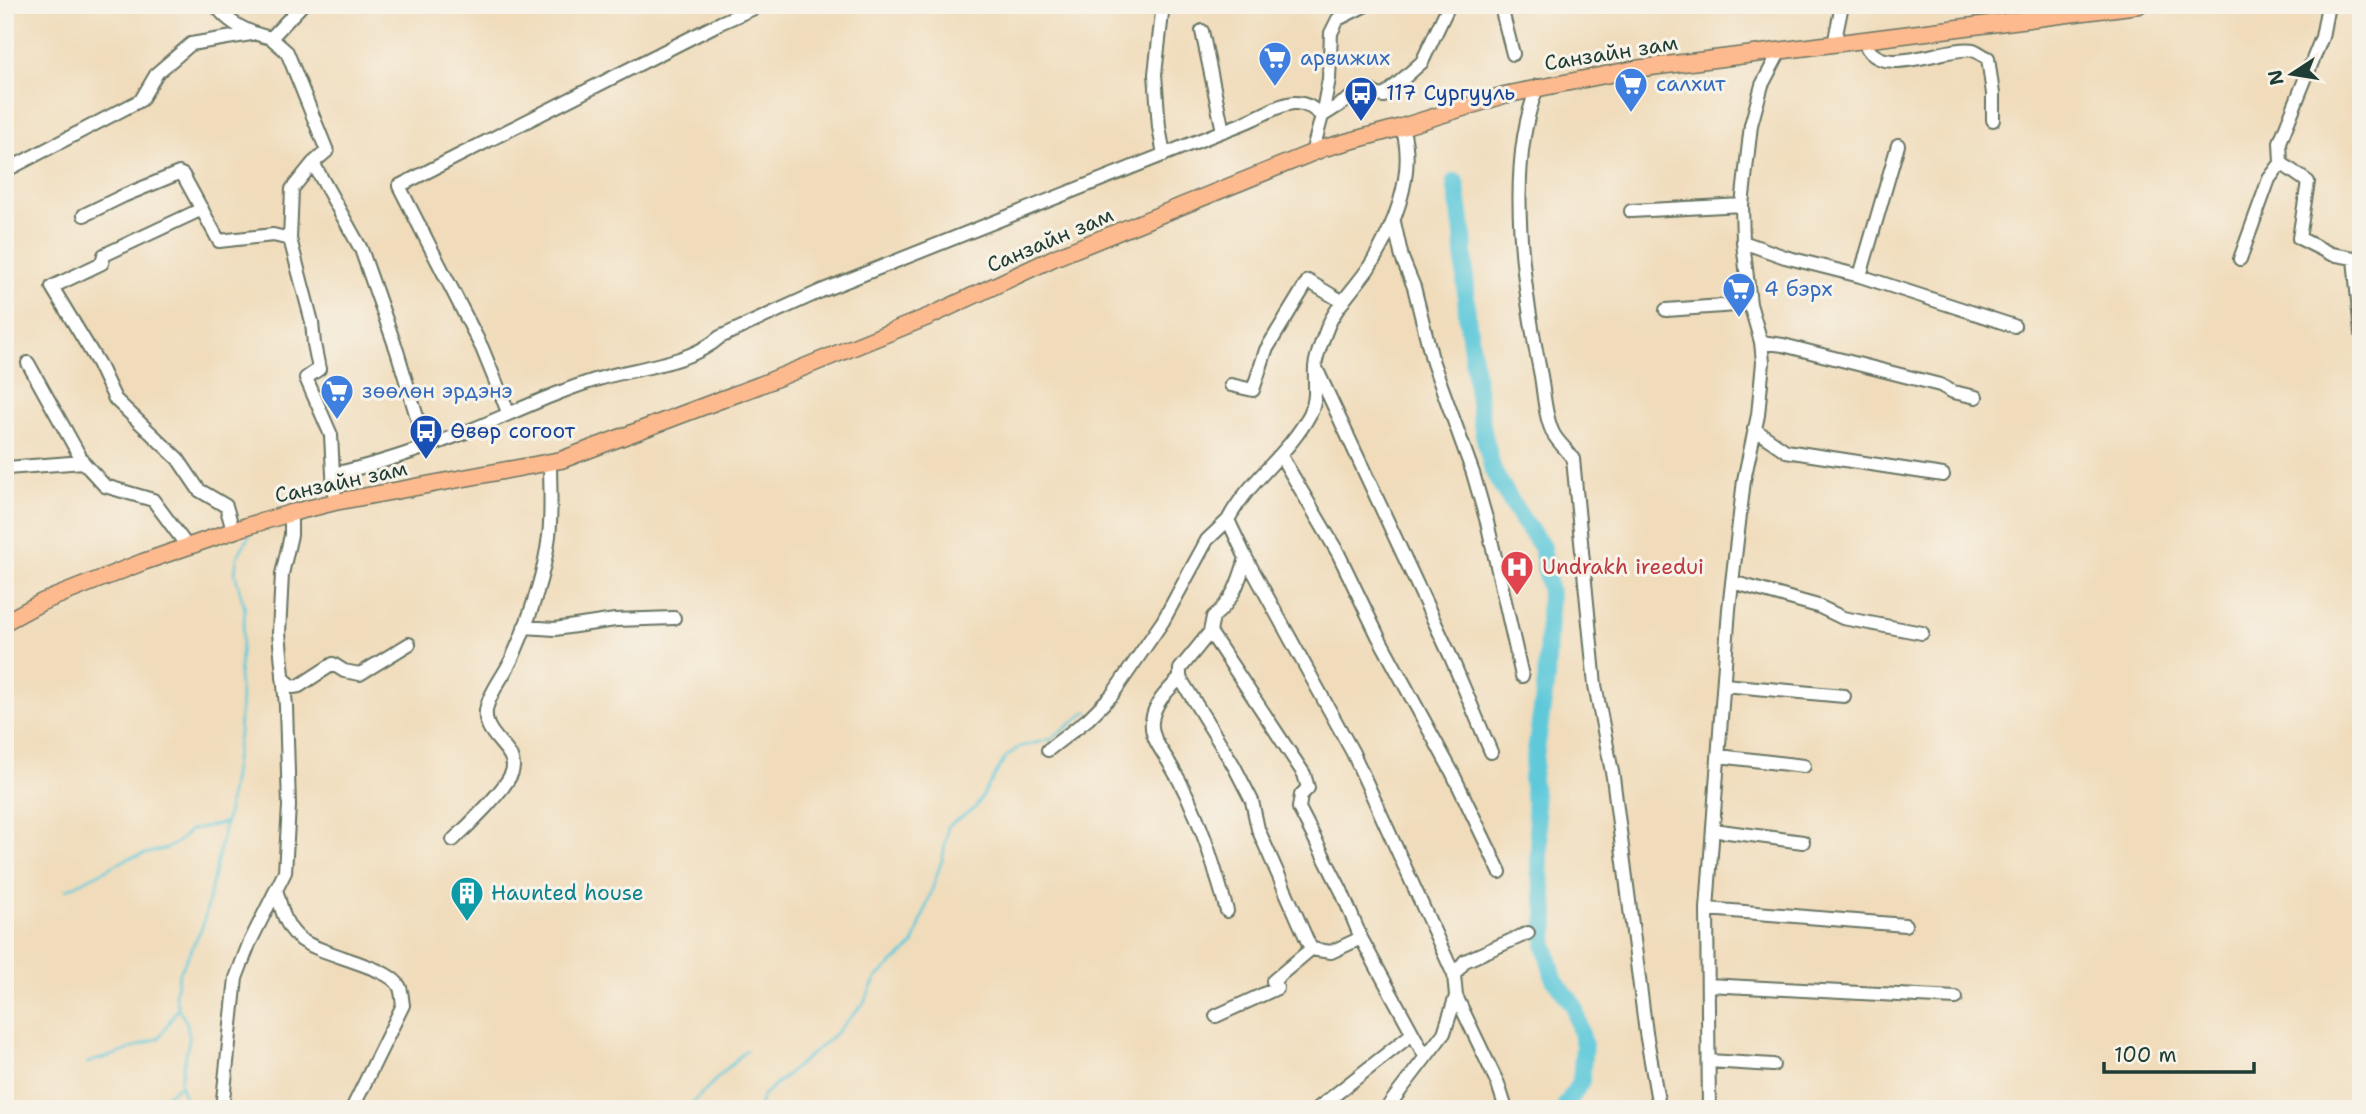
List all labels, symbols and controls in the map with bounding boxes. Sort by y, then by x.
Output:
street label: Санзайн зам [1542,29,1680,77]
north arrow [2258,38,2328,108]
supermarket icon: арвижих [1256,39,1294,88]
place label: арвижих [1300,44,1390,72]
supermarket icon: салхит [1612,65,1650,114]
text: N [2262,67,2290,87]
place label: салхит [1656,70,1726,98]
bus stop icon: 117 Сургууль [1342,74,1380,123]
place label: 117 Сургууль [1386,79,1515,107]
street label: Санзайн зам [983,201,1117,279]
supermarket icon: 4 бэрх [1720,270,1758,319]
place label: 4 бэрх [1764,275,1833,303]
supermarket icon: зөөлөн эрдэнэ [318,372,356,421]
place label: зөөлөн эрдэнэ [362,377,512,405]
bus stop icon: Өвөр согоот [407,412,445,461]
place label: Өвөр согоот [450,417,576,445]
street label: Санзайн зам [272,454,410,510]
hospital icon: Undrakh ireedui [1498,548,1536,597]
place label: Undrakh ireedui [1542,553,1704,581]
building icon: Haunted house [448,874,486,923]
place label: Haunted house [491,879,644,907]
scale bar [2104,1030,2254,1074]
text: 100 m [2114,1041,2177,1069]

